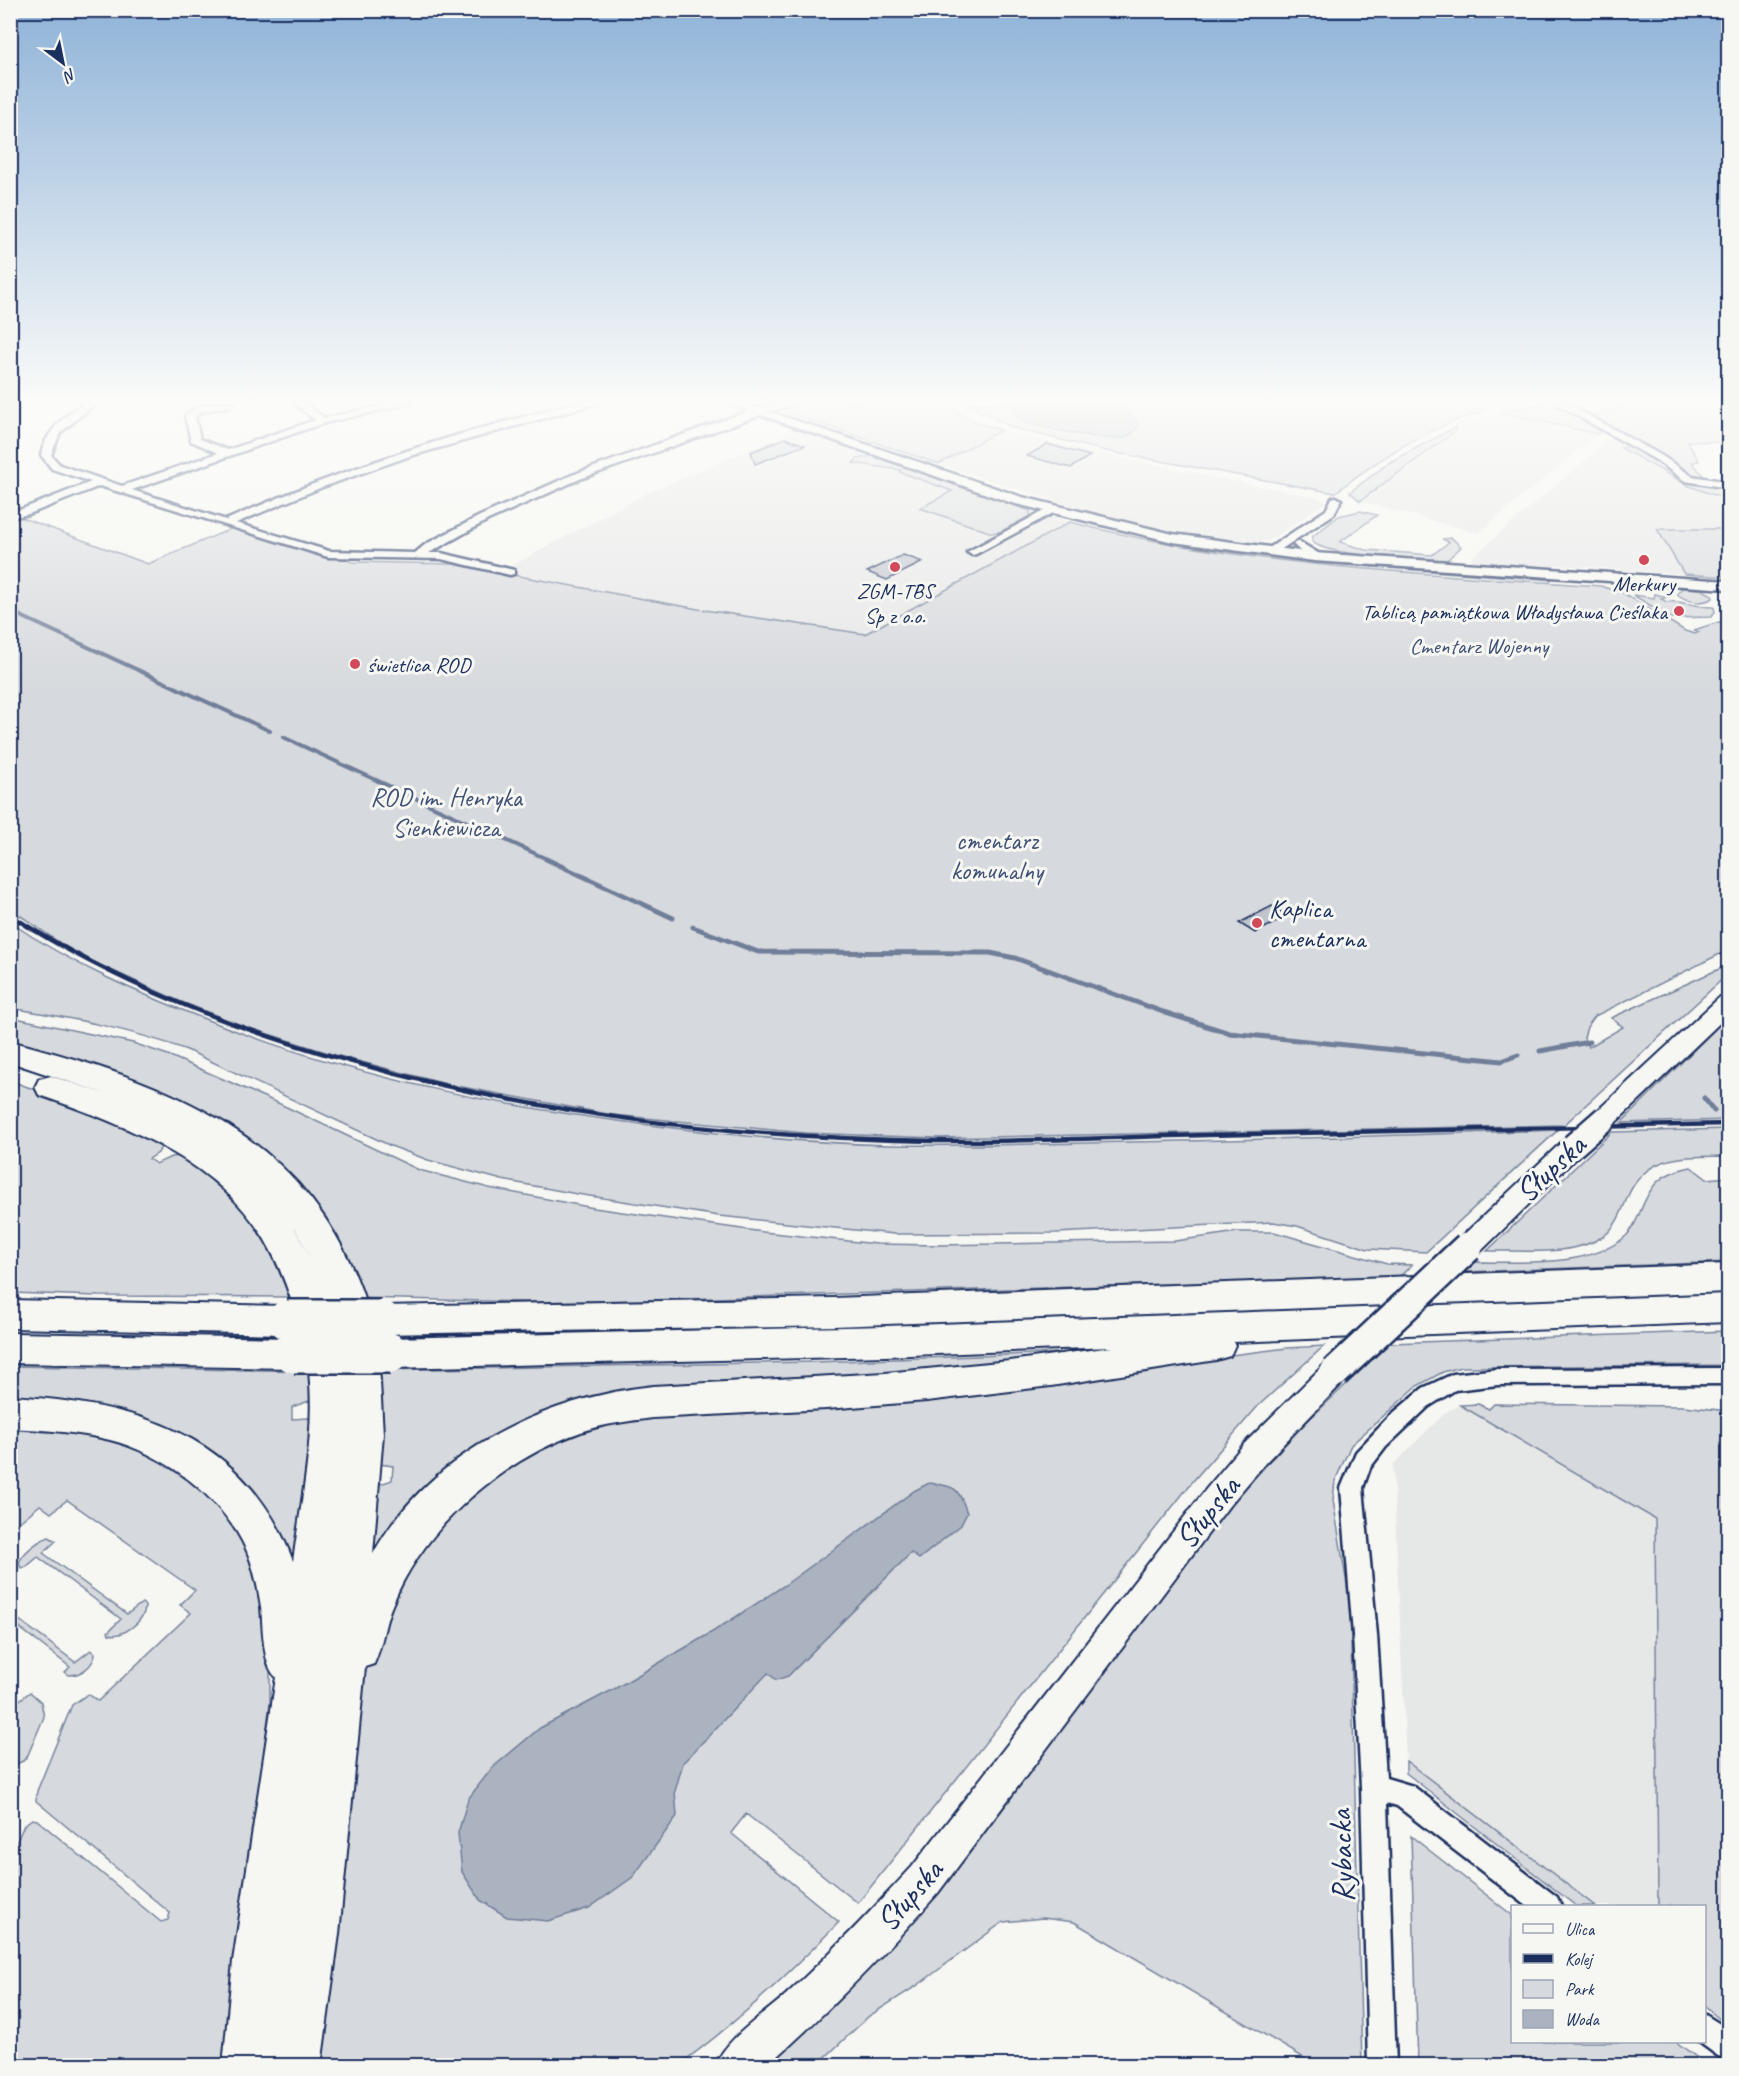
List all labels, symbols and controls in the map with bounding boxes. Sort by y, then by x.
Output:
north arrow [33,33,93,93]
text: N [58,64,80,88]
marker: Merkury [1637,553,1651,567]
marker: ZGM-TBS Sp z o.o. [888,560,902,574]
place label: Merkury [1613,570,1678,598]
place label: ZGM-TBS Sp z o.o. [857,577,937,630]
place label: Tablicą pamiątkowa Władysława Cieślaka [1362,598,1668,626]
marker: Tablicą pamiątkowa Władysława Cieślaka [1672,604,1686,618]
park label: Cmentarz Wojenny [1410,632,1551,660]
place label: świetlica ROD [367,651,473,679]
marker: świetlica ROD [348,657,362,671]
park label: ROD im. Henryka Sienkiewicza [370,781,523,844]
park label: cmentarz komunalny [951,824,1045,887]
place label: Kaplica cmentarna [1269,892,1367,955]
marker: Kaplica cmentarna [1250,916,1264,930]
street label: Słupska [1506,1124,1596,1211]
street label: Słupska [1166,1466,1251,1557]
street label: Rybacka [1319,1807,1364,1903]
street label: Słupska [867,1849,953,1940]
legend [1511,1905,1706,2043]
text: Ulica [1565,1918,1596,1940]
text: Kolej [1565,1948,1594,1970]
text: Park [1565,1978,1595,2000]
text: Woda [1565,2008,1600,2030]

